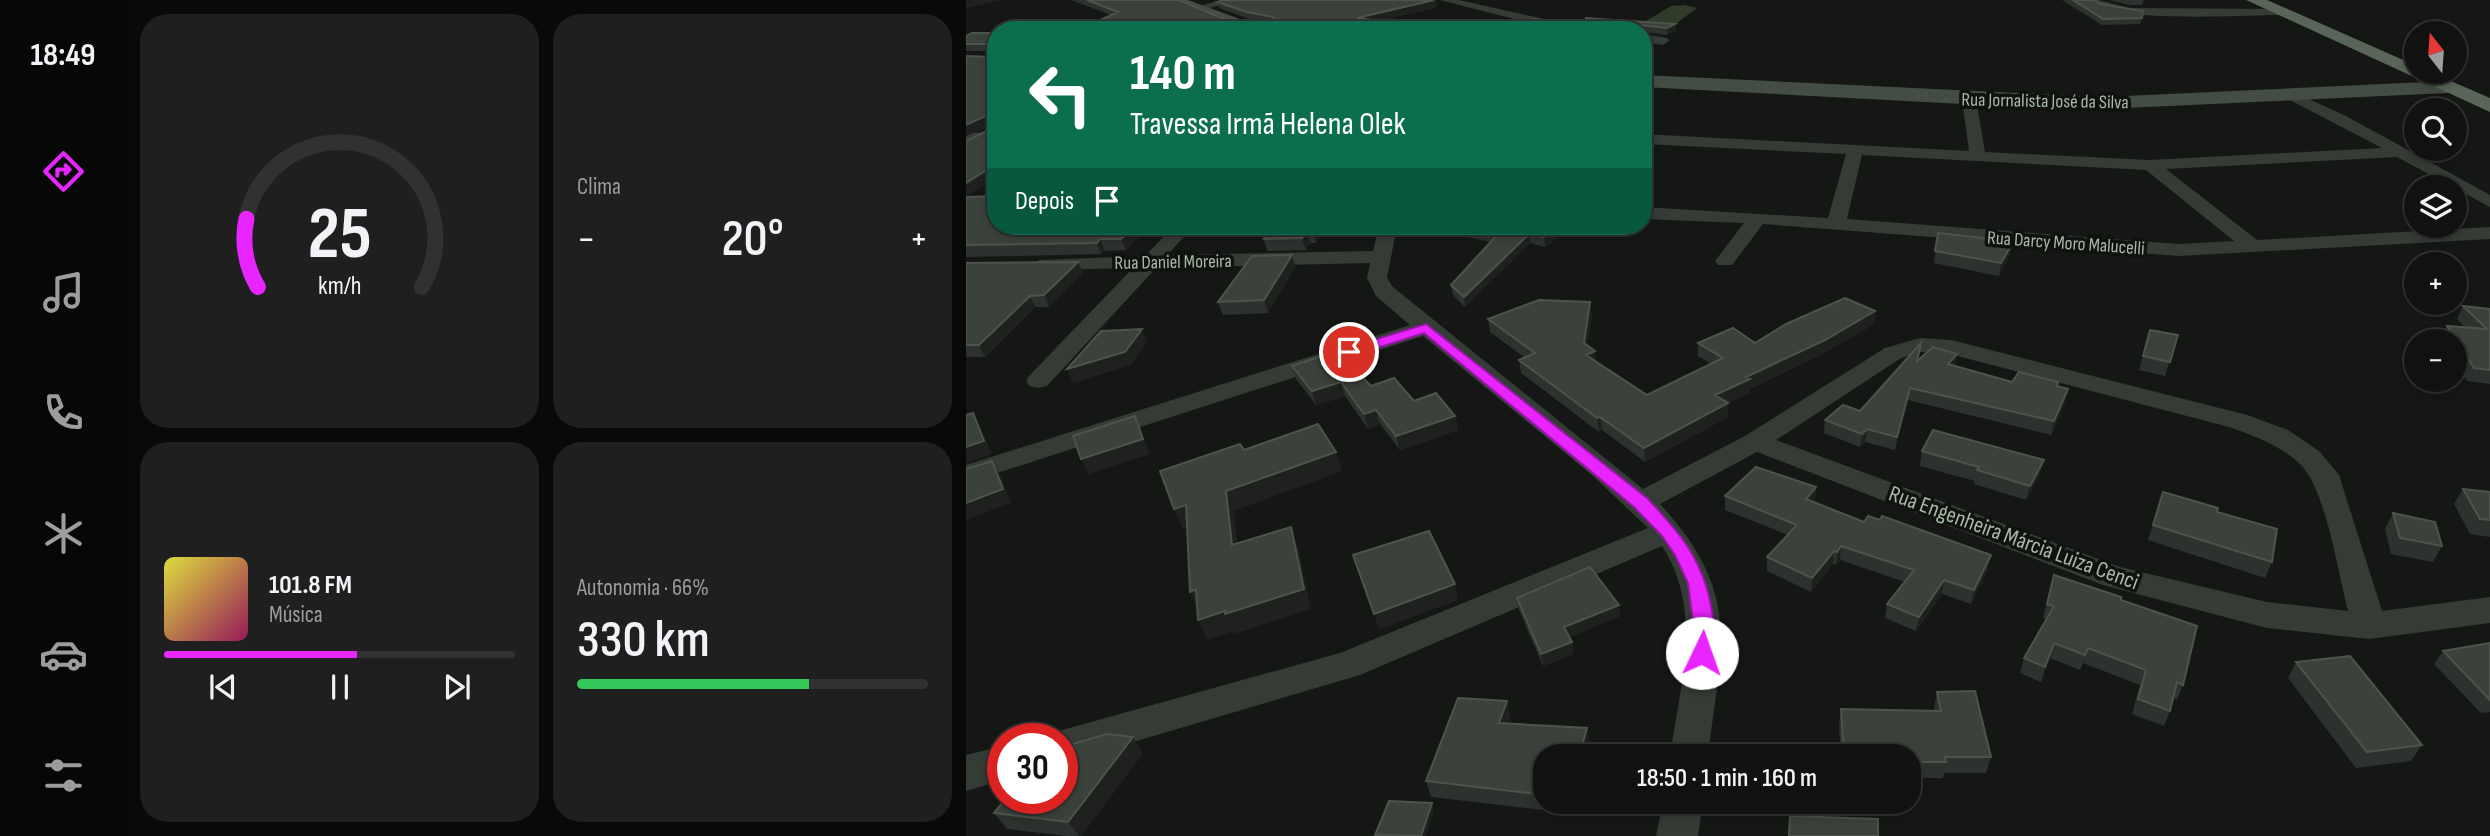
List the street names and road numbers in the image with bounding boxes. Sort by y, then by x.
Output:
street label: Rua Jornalista José da Silva [1961,89,2129,114]
street label: Rua Darcy Moro Malucelli [1986,227,2146,260]
street label: Rua Daniel Moreira [1114,250,1232,275]
street label: Rua Engenheira Márcia Luiza Cenci [1885,480,2142,596]

